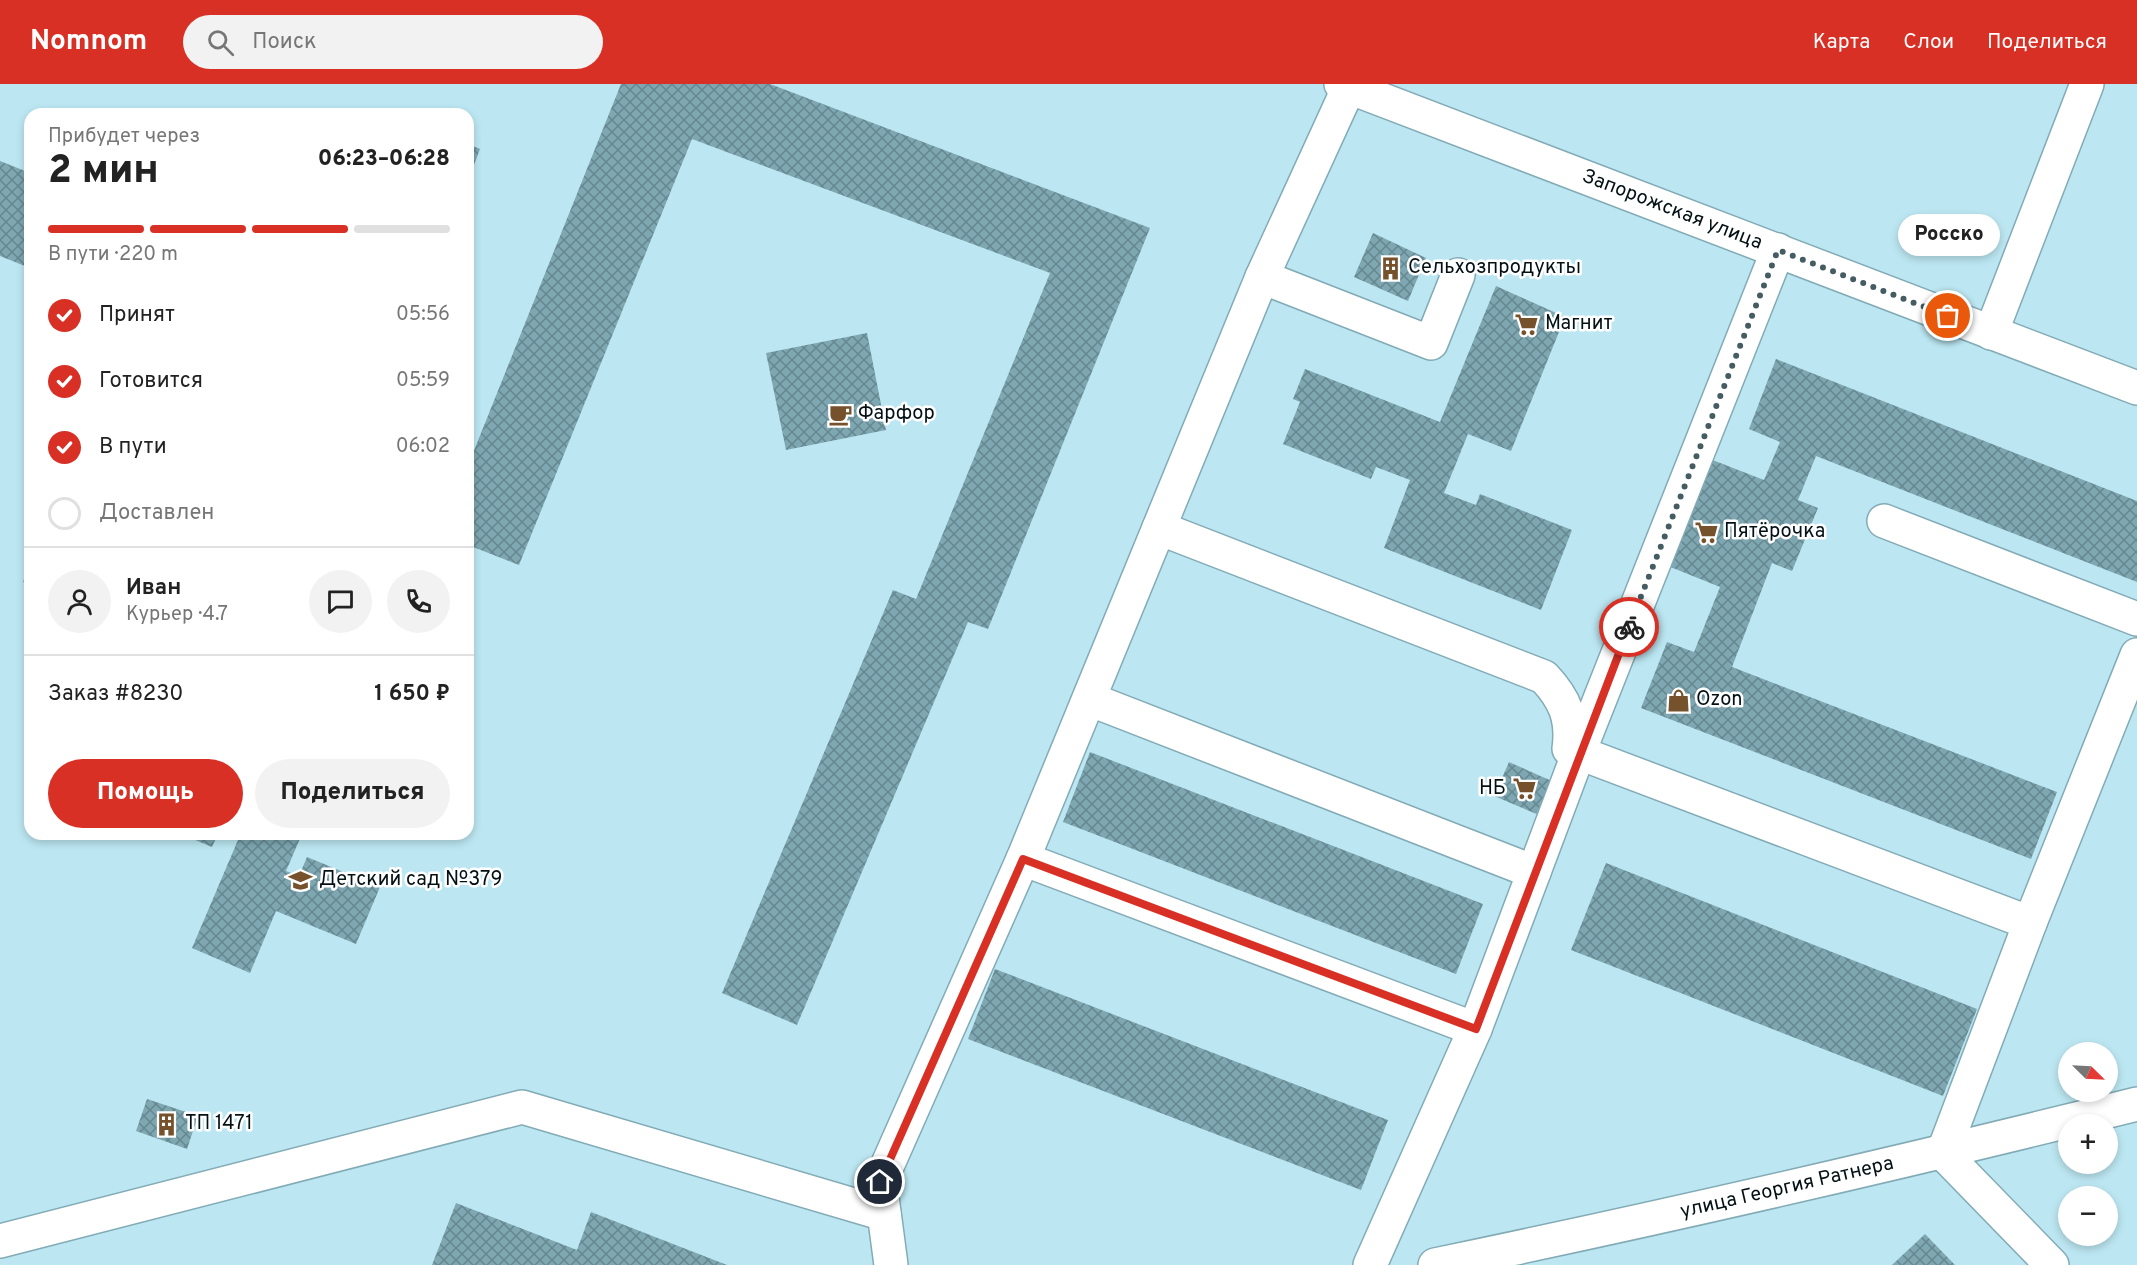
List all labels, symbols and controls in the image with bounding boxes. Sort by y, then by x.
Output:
search box [183,15,603,69]
text: Nomnom [30,24,147,60]
icon: search [204,26,237,59]
text: Поиск [252,29,317,56]
text: Карта [1813,29,1870,56]
text: Слои [1903,29,1954,56]
text: Поделиться [1987,29,2107,56]
text: Прибудет через [48,124,200,150]
text: 06:23–06:28 [318,146,450,173]
text: 2 мин [48,148,159,197]
street label: Запорожская улица [1578,164,1766,256]
callout: Росско [1897,214,1999,256]
text: Росско [1914,222,1984,248]
text: В пути · 220 m [48,242,178,268]
building icon: Сельхозпродукты [1377,255,1403,281]
place label: Сельхозпродукты [1408,255,1581,281]
pin [1922,290,1973,341]
icon: check [48,299,81,332]
icon: bag [1931,299,1964,332]
text: Принят [99,302,175,329]
text: 05:56 [396,302,450,328]
supermarket icon: Магнит [1514,311,1540,337]
place label: Магнит [1545,311,1613,337]
icon: check [48,365,81,398]
text: Готовится [99,368,203,395]
text: 05:59 [396,368,450,394]
cafe icon: Фарфор [827,401,853,427]
place label: Фарфор [858,401,935,427]
icon: check [48,431,81,464]
text: В пути [99,434,167,461]
text: 06:02 [396,434,450,460]
text: Доставлен [99,500,214,527]
supermarket icon: Пятёрочка [1693,519,1719,545]
place label: Пятёрочка [1724,519,1825,545]
button: person [48,570,111,633]
button: chat [309,570,372,633]
button: phone [387,570,450,633]
text: Иван [126,575,181,602]
courier [1599,597,1659,657]
text: Курьер · 4.7 [126,602,228,628]
icon: bike [1613,611,1646,644]
text: Заказ #8230 [48,681,183,708]
text: 1 650 ₽ [374,681,450,708]
shop icon: Ozon [1665,687,1691,713]
place label: Ozon [1696,687,1742,713]
button: Помощь [48,759,243,828]
button: Поделиться [255,759,450,828]
place label: НБ [1479,776,1506,802]
supermarket icon: НБ [1511,776,1537,802]
school or university icon: Детский сад №379 [288,867,314,893]
place label: Детский сад №379 [319,867,502,893]
north arrow [2058,1042,2118,1102]
map controls [2058,1042,2118,1246]
building icon: ТП 1471 [154,1111,180,1137]
place label: ТП 1471 [185,1111,253,1137]
button: + [2058,1114,2118,1174]
street label: улица Георгия Ратнера [1678,1151,1896,1225]
pin [854,1156,905,1207]
icon: home [863,1165,896,1198]
button: − [2058,1186,2118,1246]

